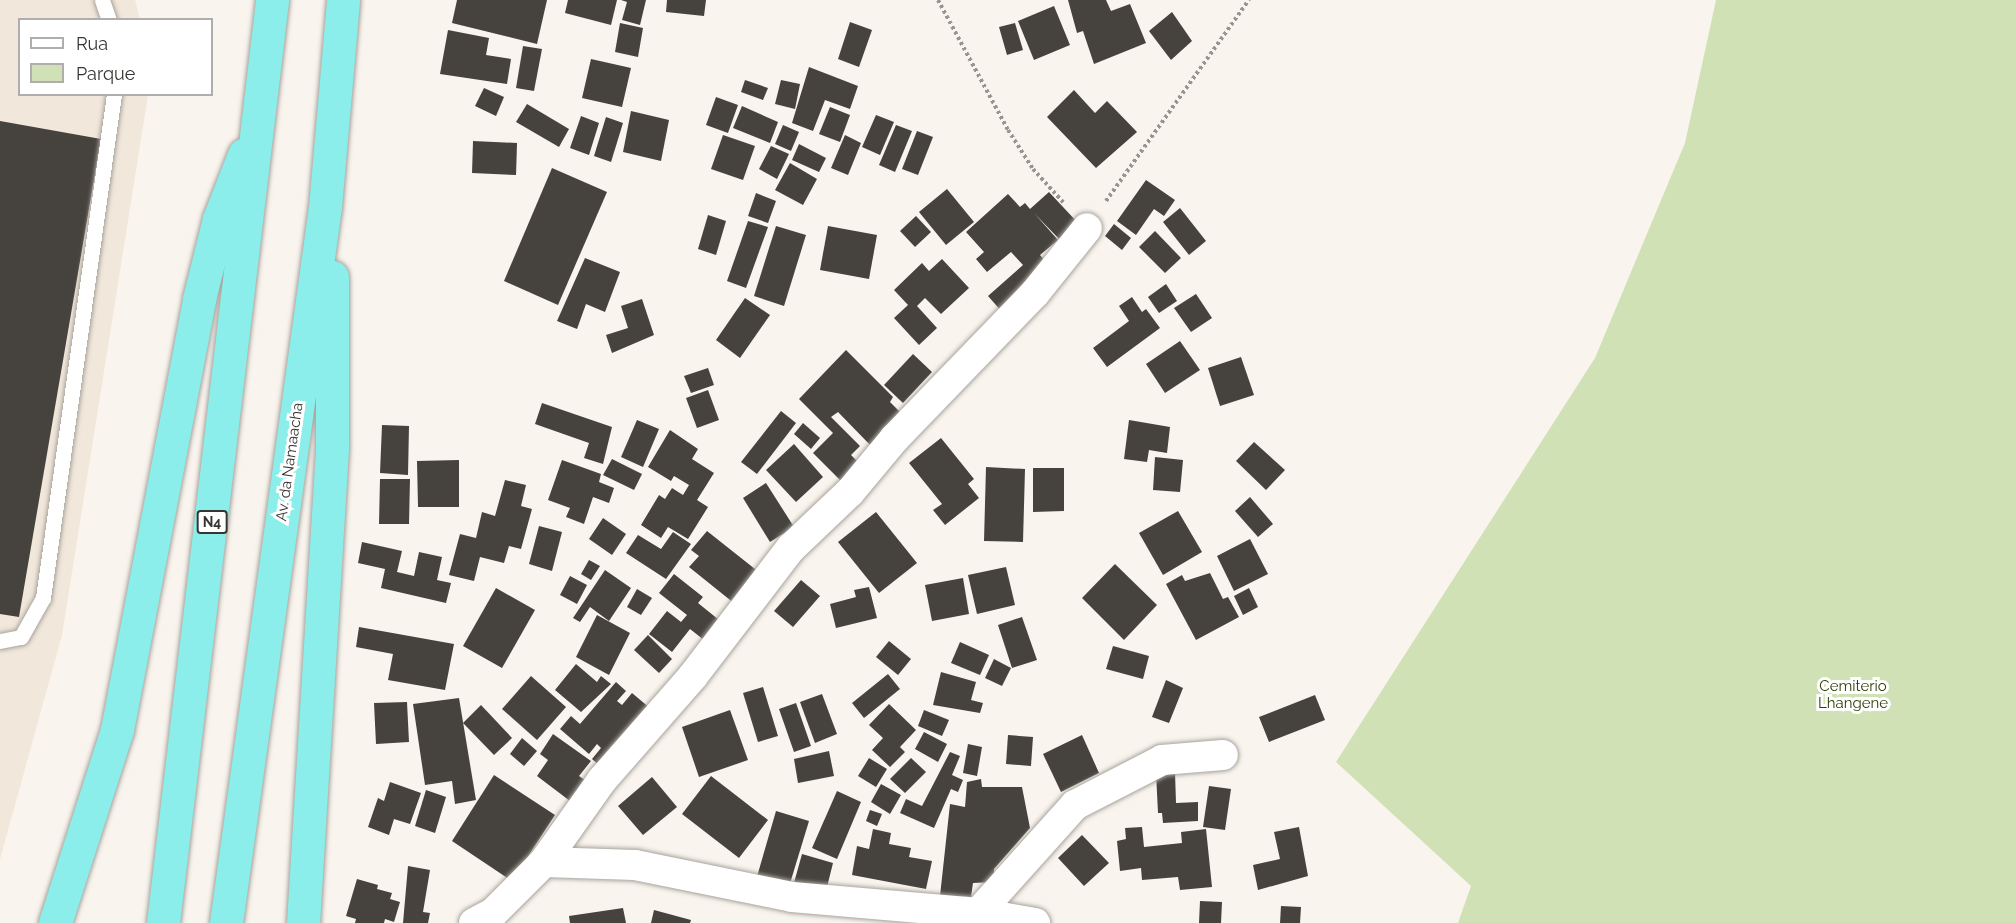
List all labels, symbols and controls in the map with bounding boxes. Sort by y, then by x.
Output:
legend [18,18,213,96]
text: Rua [76,33,108,54]
text: Parque [76,63,135,84]
street label: Av. da Namaacha [273,402,307,522]
road number: N4 [196,511,228,533]
park label: Cemiterio Lhangene [1818,677,1888,712]

